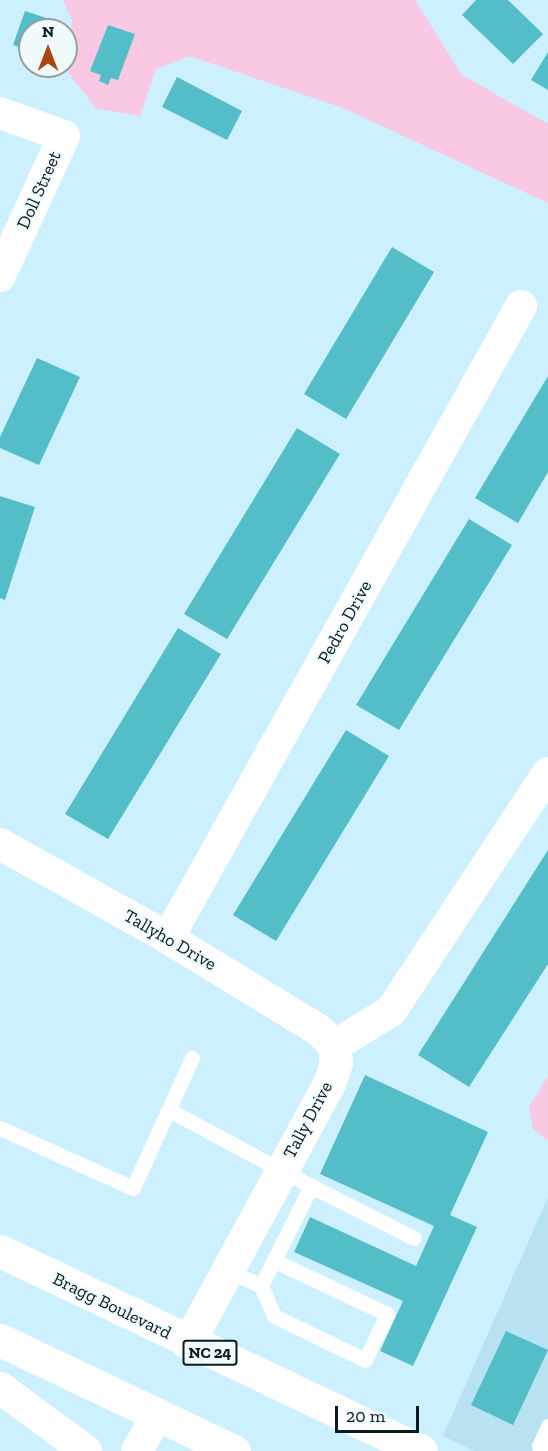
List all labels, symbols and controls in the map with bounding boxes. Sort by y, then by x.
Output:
north arrow [18,18,78,78]
text: N [42,22,54,41]
street label: Doll Street [12,148,66,232]
street label: Pedro Drive [313,577,377,667]
street label: Tallyho Drive [120,905,220,975]
street label: Tally Drive [279,1078,337,1162]
street label: Bragg Boulevard [49,1268,175,1344]
road number: NC 24 [182,1340,238,1366]
scale bar [338,1394,422,1432]
text: 20 m [346,1405,385,1427]

